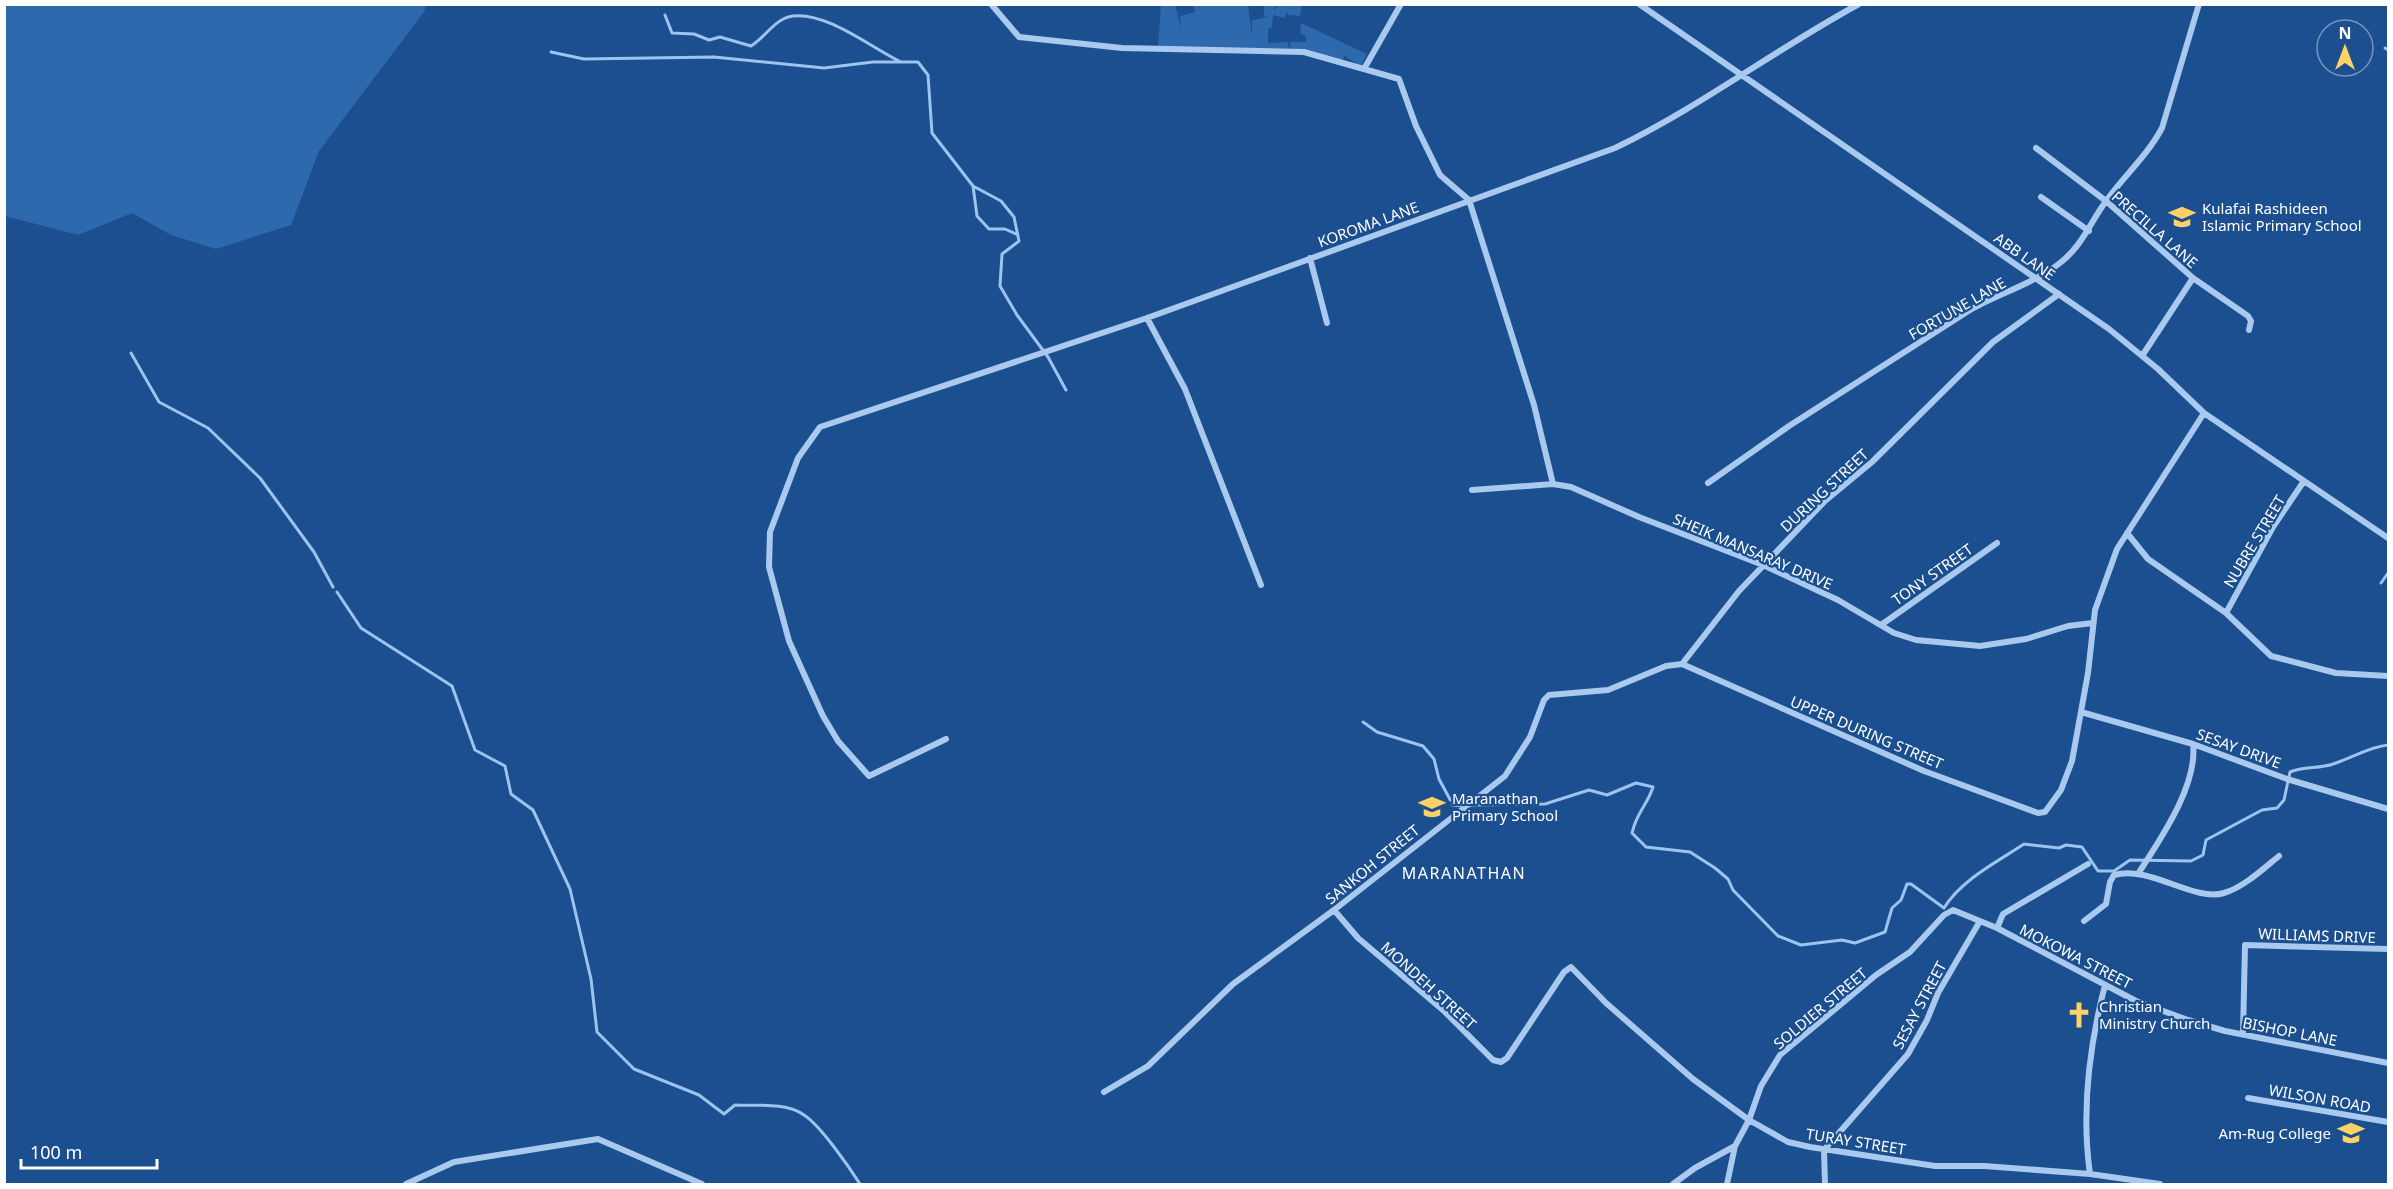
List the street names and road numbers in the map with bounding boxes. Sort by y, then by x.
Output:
street label: PRECILLA LANE [2108,186,2202,272]
street label: KOROMA LANE [1315,196,1421,252]
street label: ABB LANE [1991,228,2059,284]
street label: FORTUNE LANE [1905,272,2009,344]
street label: DURING STREET [1776,444,1873,536]
street label: NUBRE STREET [2218,490,2290,591]
street label: SHEIK MANSARAY DRIVE [1670,508,1836,594]
street label: TONY STREET [1888,538,1977,609]
street label: UPPER DURING STREET [1788,691,1947,774]
street label: SESAY DRIVE [2194,723,2284,773]
street label: SANKOH STREET [1321,819,1424,908]
street label: MOKOWA STREET [2016,919,2136,993]
street label: WILLIAMS DRIVE [2258,923,2376,947]
street label: MONDEH STREET [1377,937,1481,1034]
street label: SESAY STREET [1887,957,1951,1052]
street label: SOLDIER STREET [1769,963,1871,1053]
street label: BISHOP LANE [2241,1012,2339,1050]
street label: WILSON ROAD [2267,1079,2373,1117]
street label: TURAY STREET [1805,1123,1908,1159]

